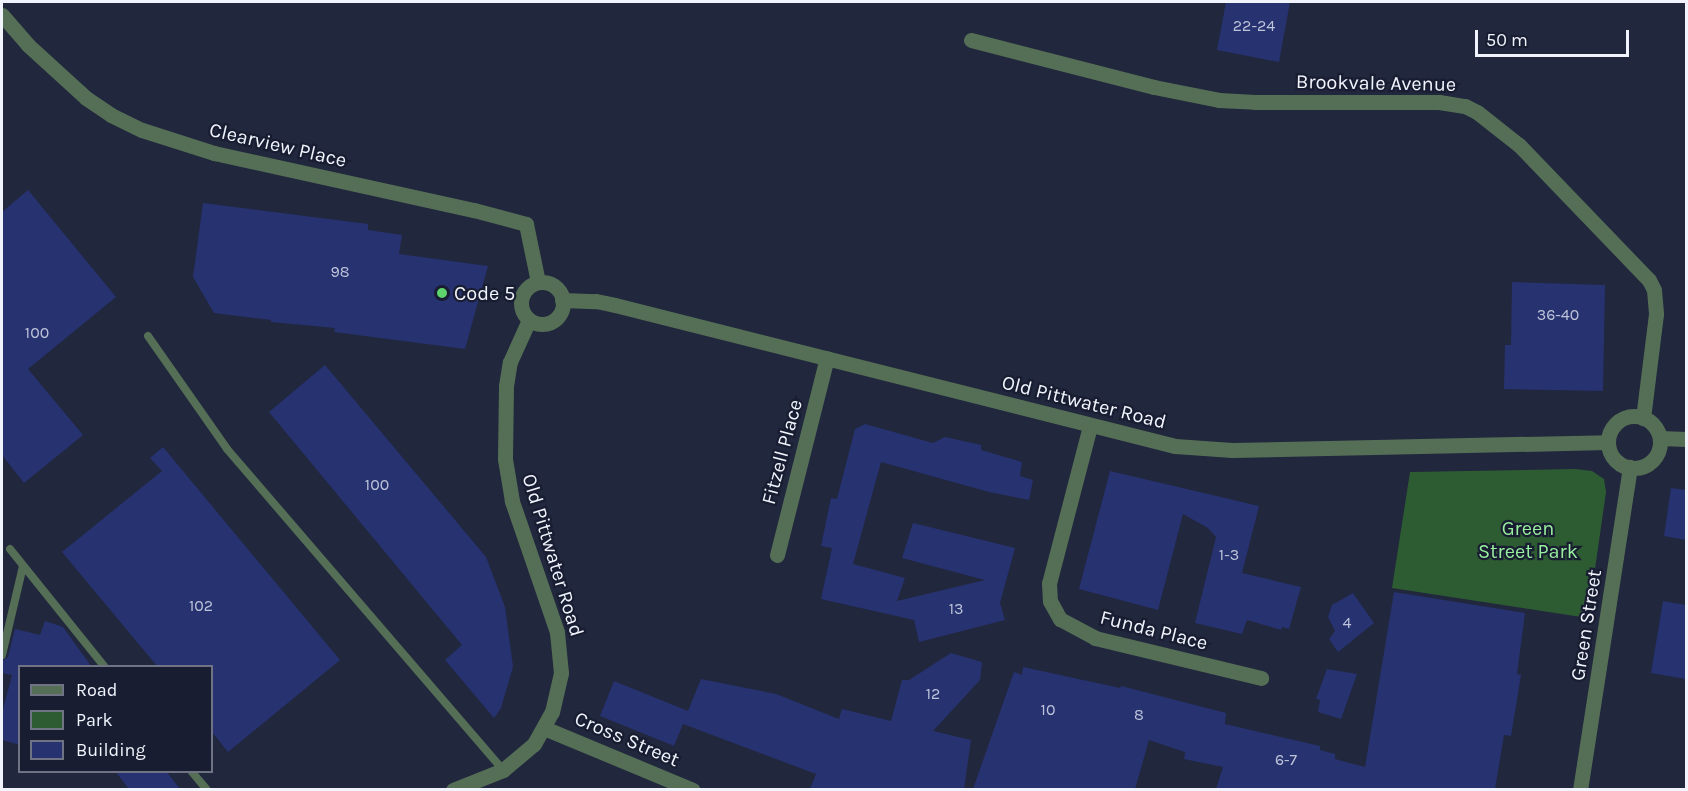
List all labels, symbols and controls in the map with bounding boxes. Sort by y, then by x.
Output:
house number: 22-24 [1233,16,1275,36]
scale bar [1478,18,1632,56]
text: 50 m [1486,29,1528,51]
street label: Brookvale Avenue [1296,70,1456,96]
street label: Clearview Place [207,118,349,172]
house number: 98 [330,262,350,282]
place label: Code 5 [454,281,515,305]
marker: Code 5 [435,286,449,300]
house number: 36-40 [1537,305,1579,325]
house number: 100 [25,323,49,343]
street label: Old Pittwater Road [999,370,1169,434]
street label: Fitzell Place [756,397,808,507]
street label: Old Pittwater Road [517,471,589,639]
house number: 100 [365,475,389,495]
park label: Green Street Park [1478,516,1578,563]
house number: 1-3 [1219,545,1239,565]
street label: Green Street [1565,568,1607,682]
house number: 102 [189,596,213,616]
house number: 13 [949,599,963,619]
street label: Funda Place [1098,605,1210,655]
house number: 4 [1343,613,1351,633]
legend [18,665,213,773]
text: Road [76,679,117,701]
house number: 12 [926,684,940,704]
house number: 10 [1041,700,1055,720]
house number: 8 [1134,705,1144,725]
street label: Cross Street [571,706,683,772]
text: Park [76,709,113,731]
text: Building [76,739,146,761]
house number: 6-7 [1275,750,1297,770]

